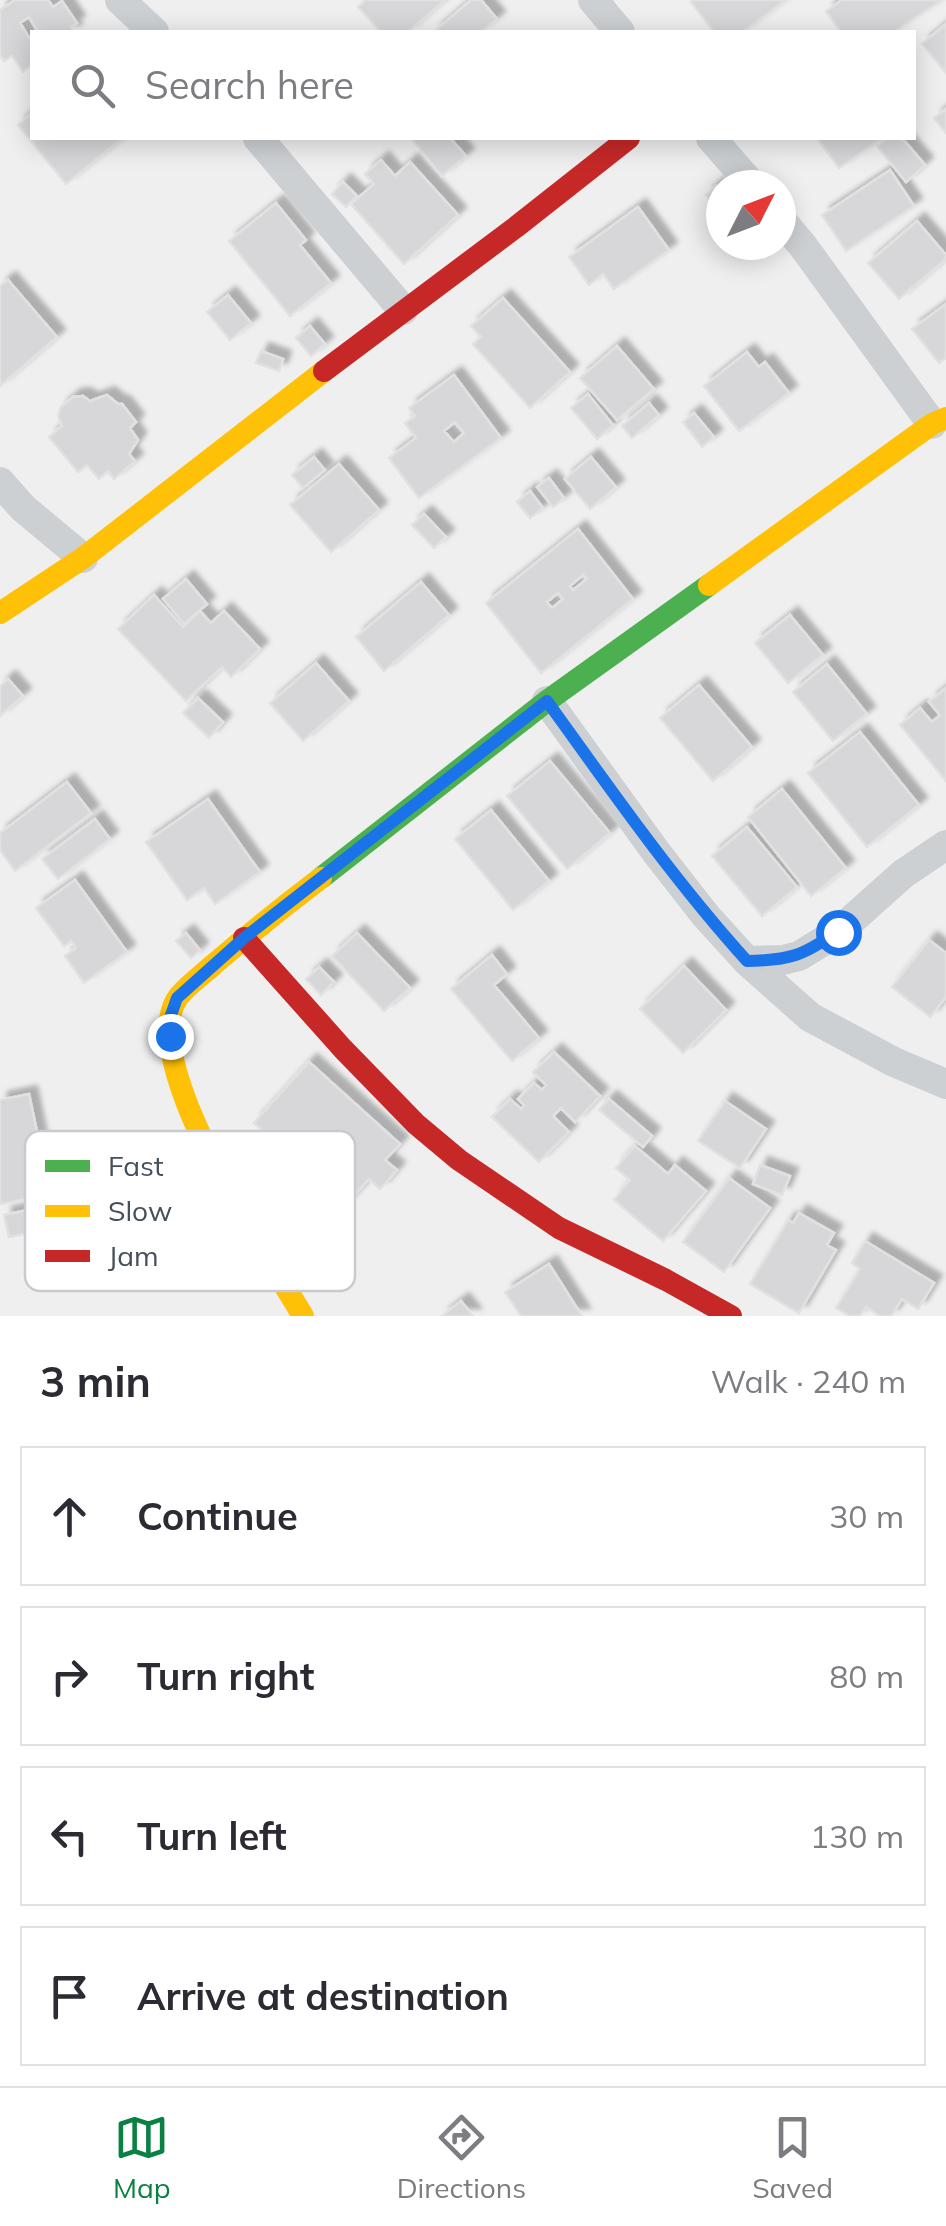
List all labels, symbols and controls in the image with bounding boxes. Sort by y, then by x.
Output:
search box [30,30,916,140]
icon: search [65,58,120,113]
text: Search here [145,61,354,109]
north arrow [706,170,796,260]
route start [816,910,862,956]
route end [148,1014,194,1060]
legend [25,1131,355,1291]
text: Fast [108,1148,164,1183]
text: Slow [108,1193,172,1228]
text: Jam [108,1238,159,1273]
text: 3 min [40,1355,151,1408]
text: Walk · 240 m [711,1361,906,1401]
icon: ahead [42,1489,97,1544]
text: Continue [137,1492,298,1540]
text: 30 m [829,1496,904,1536]
icon: right [42,1649,97,1704]
text: Turn right [137,1652,314,1700]
text: 80 m [829,1656,904,1696]
icon: left [42,1809,97,1864]
text: Turn left [137,1812,287,1860]
text: 130 m [810,1816,904,1856]
icon: arrive [42,1969,97,2024]
text: Arrive at destination [137,1972,509,2020]
tab: Map [113,2110,171,2205]
tab: Directions [397,2110,526,2205]
tab: Saved [752,2110,833,2205]

